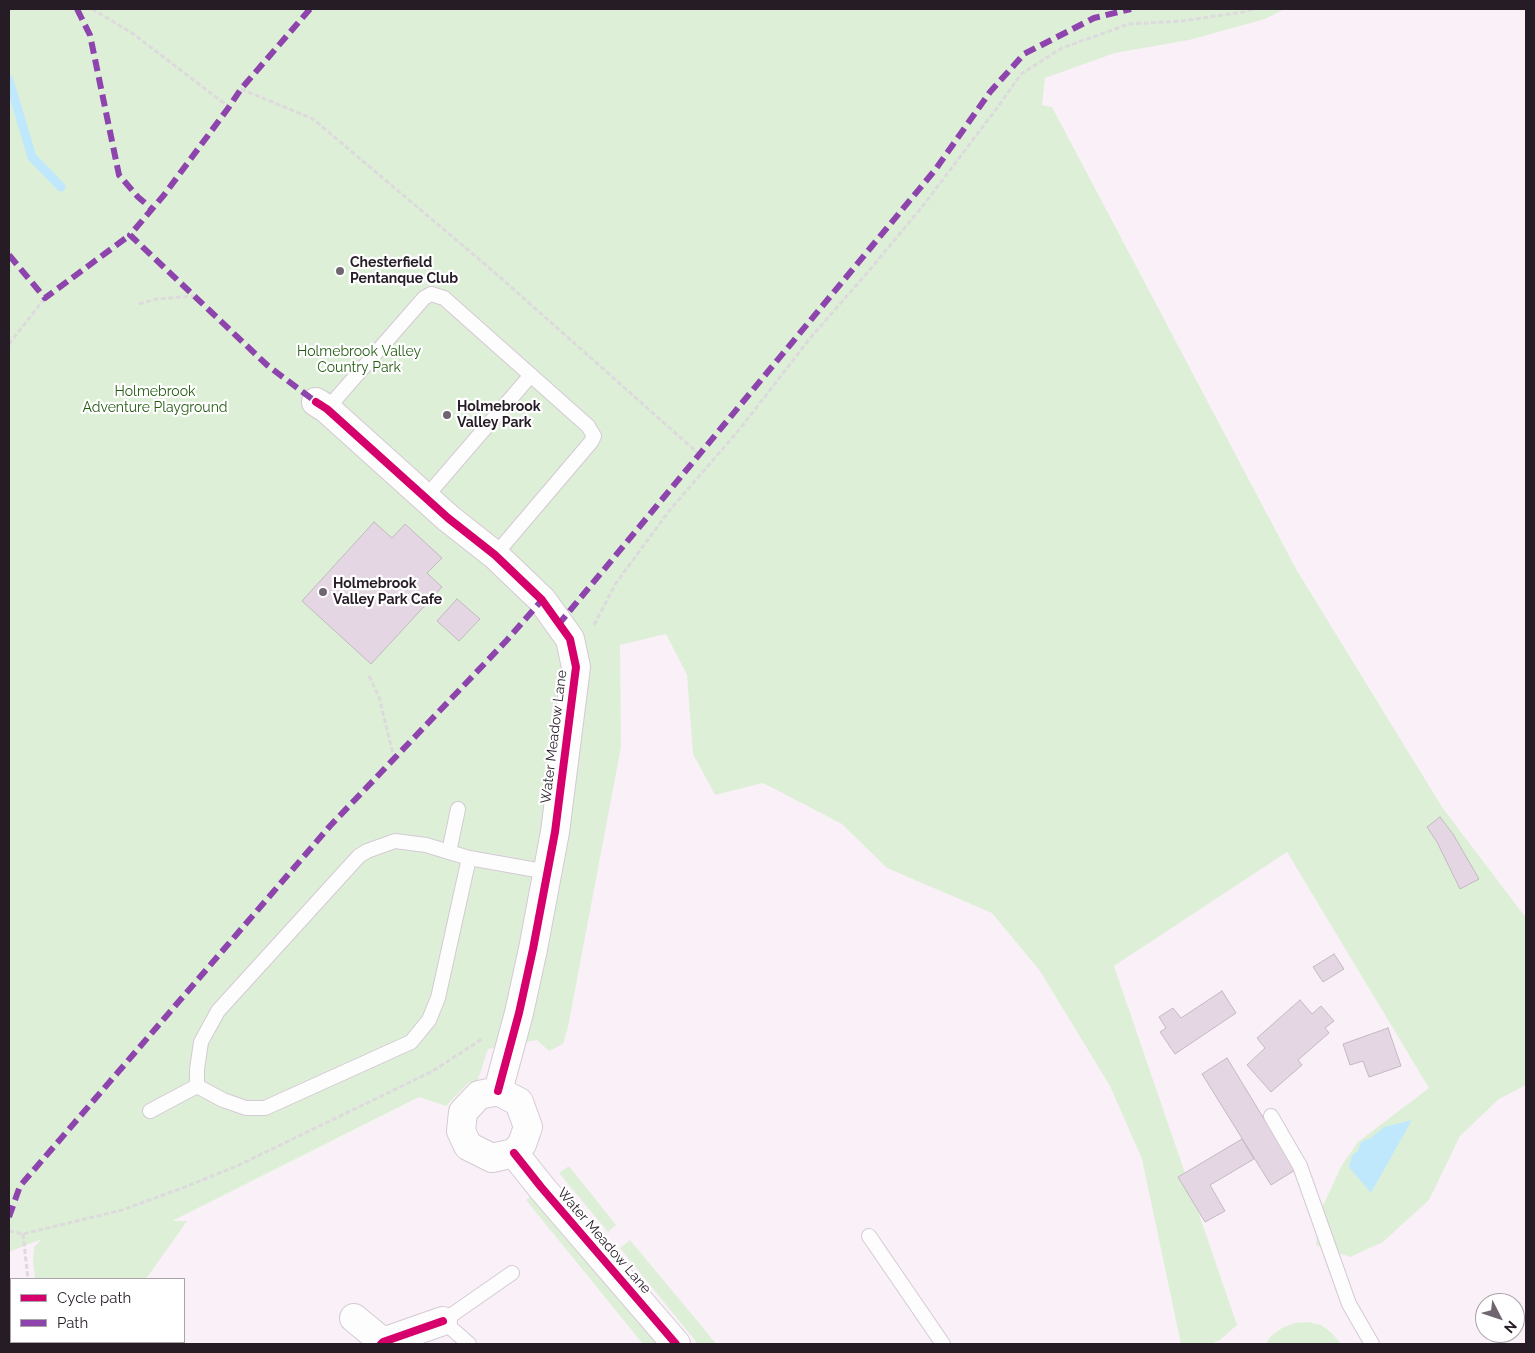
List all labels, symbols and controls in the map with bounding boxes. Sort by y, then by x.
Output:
place label: Chesterfield Pentanque Club [350,255,458,288]
marker: Chesterfield Pentanque Club [334,265,346,277]
park label: Holmebrook Valley Country Park [297,344,421,377]
park label: Holmebrook Adventure Playground [82,384,228,417]
place label: Holmebrook Valley Park [457,399,541,432]
marker: Holmebrook Valley Park [441,409,453,421]
place label: Holmebrook Valley Park Cafe [333,576,442,608]
marker: Holmebrook Valley Park Cafe [317,586,329,598]
street label: Water Meadow Lane [537,669,571,805]
street label: Water Meadow Lane [553,1185,655,1297]
legend [10,1278,185,1343]
text: Cycle path [57,1289,131,1307]
north arrow [1475,1293,1525,1343]
text: Path [57,1314,88,1332]
text: N [1501,1318,1520,1336]

